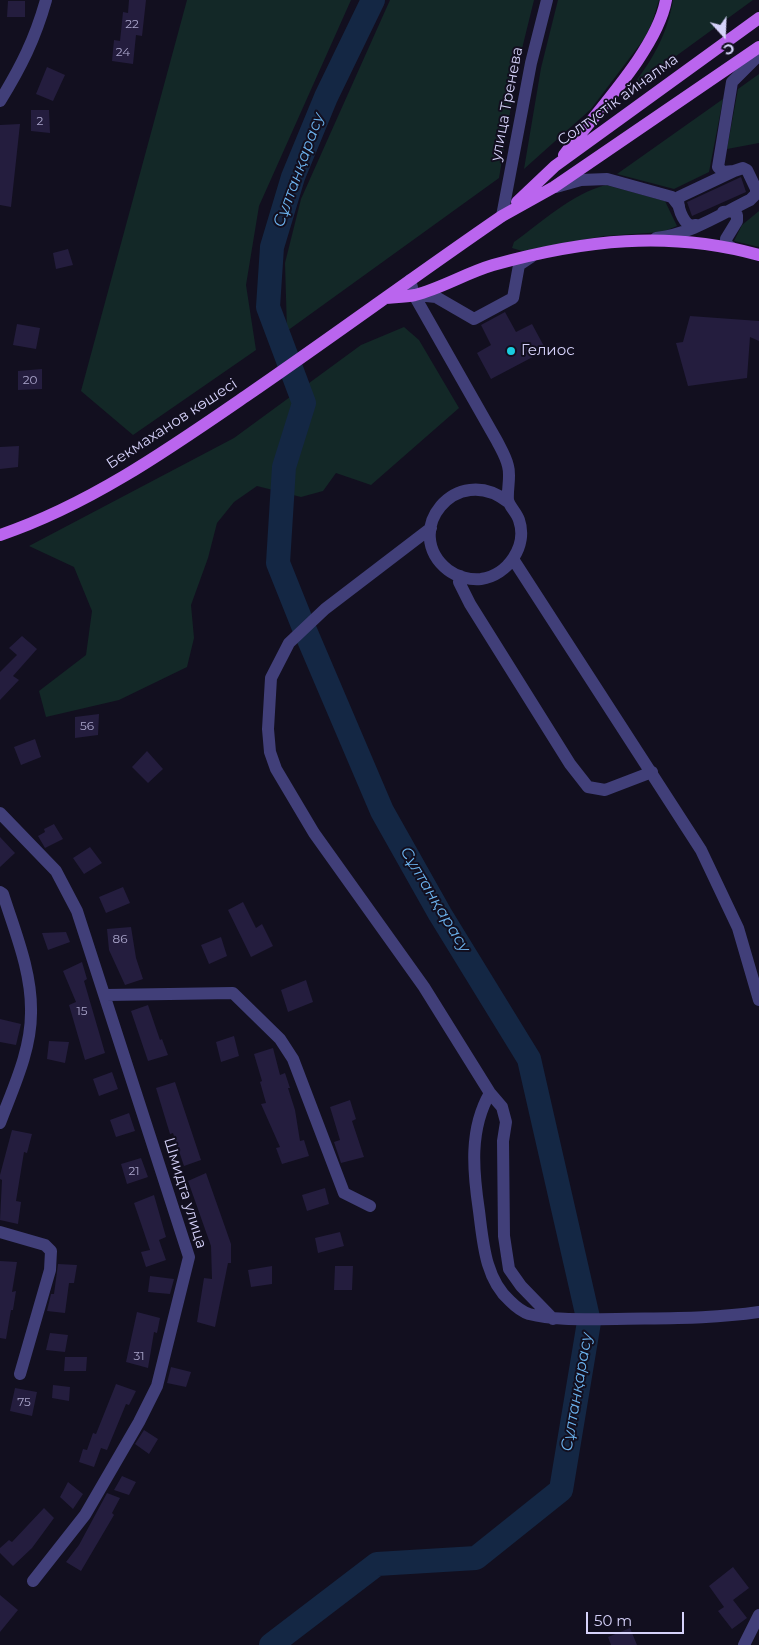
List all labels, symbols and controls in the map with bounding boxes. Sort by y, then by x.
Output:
north arrow [699,10,749,60]
house number: 22 [125,17,139,31]
text: С [721,39,737,59]
house number: 24 [116,45,130,59]
street label: улица Тренева [487,45,527,163]
street label: Солтүстік айналма [554,50,682,150]
water label: Сұлтанқарасу [269,110,329,230]
house number: 2 [37,114,43,128]
place label: Гелиос [521,342,575,360]
marker: Гелиос [505,345,517,357]
house number: 20 [23,373,37,387]
street label: Бекмаханов көшесі [103,375,241,473]
house number: 56 [80,719,94,733]
water label: Сұлтанқарасу [396,843,474,957]
house number: 86 [113,932,127,946]
house number: 15 [76,1004,88,1018]
street label: Шмидта улица [160,1135,210,1251]
house number: 21 [128,1164,140,1178]
water label: Сұлтанқарасу [557,1331,597,1453]
house number: 31 [133,1349,145,1363]
house number: 75 [17,1395,31,1409]
scale bar [589,1602,686,1634]
text: 50 m [594,1611,632,1630]

